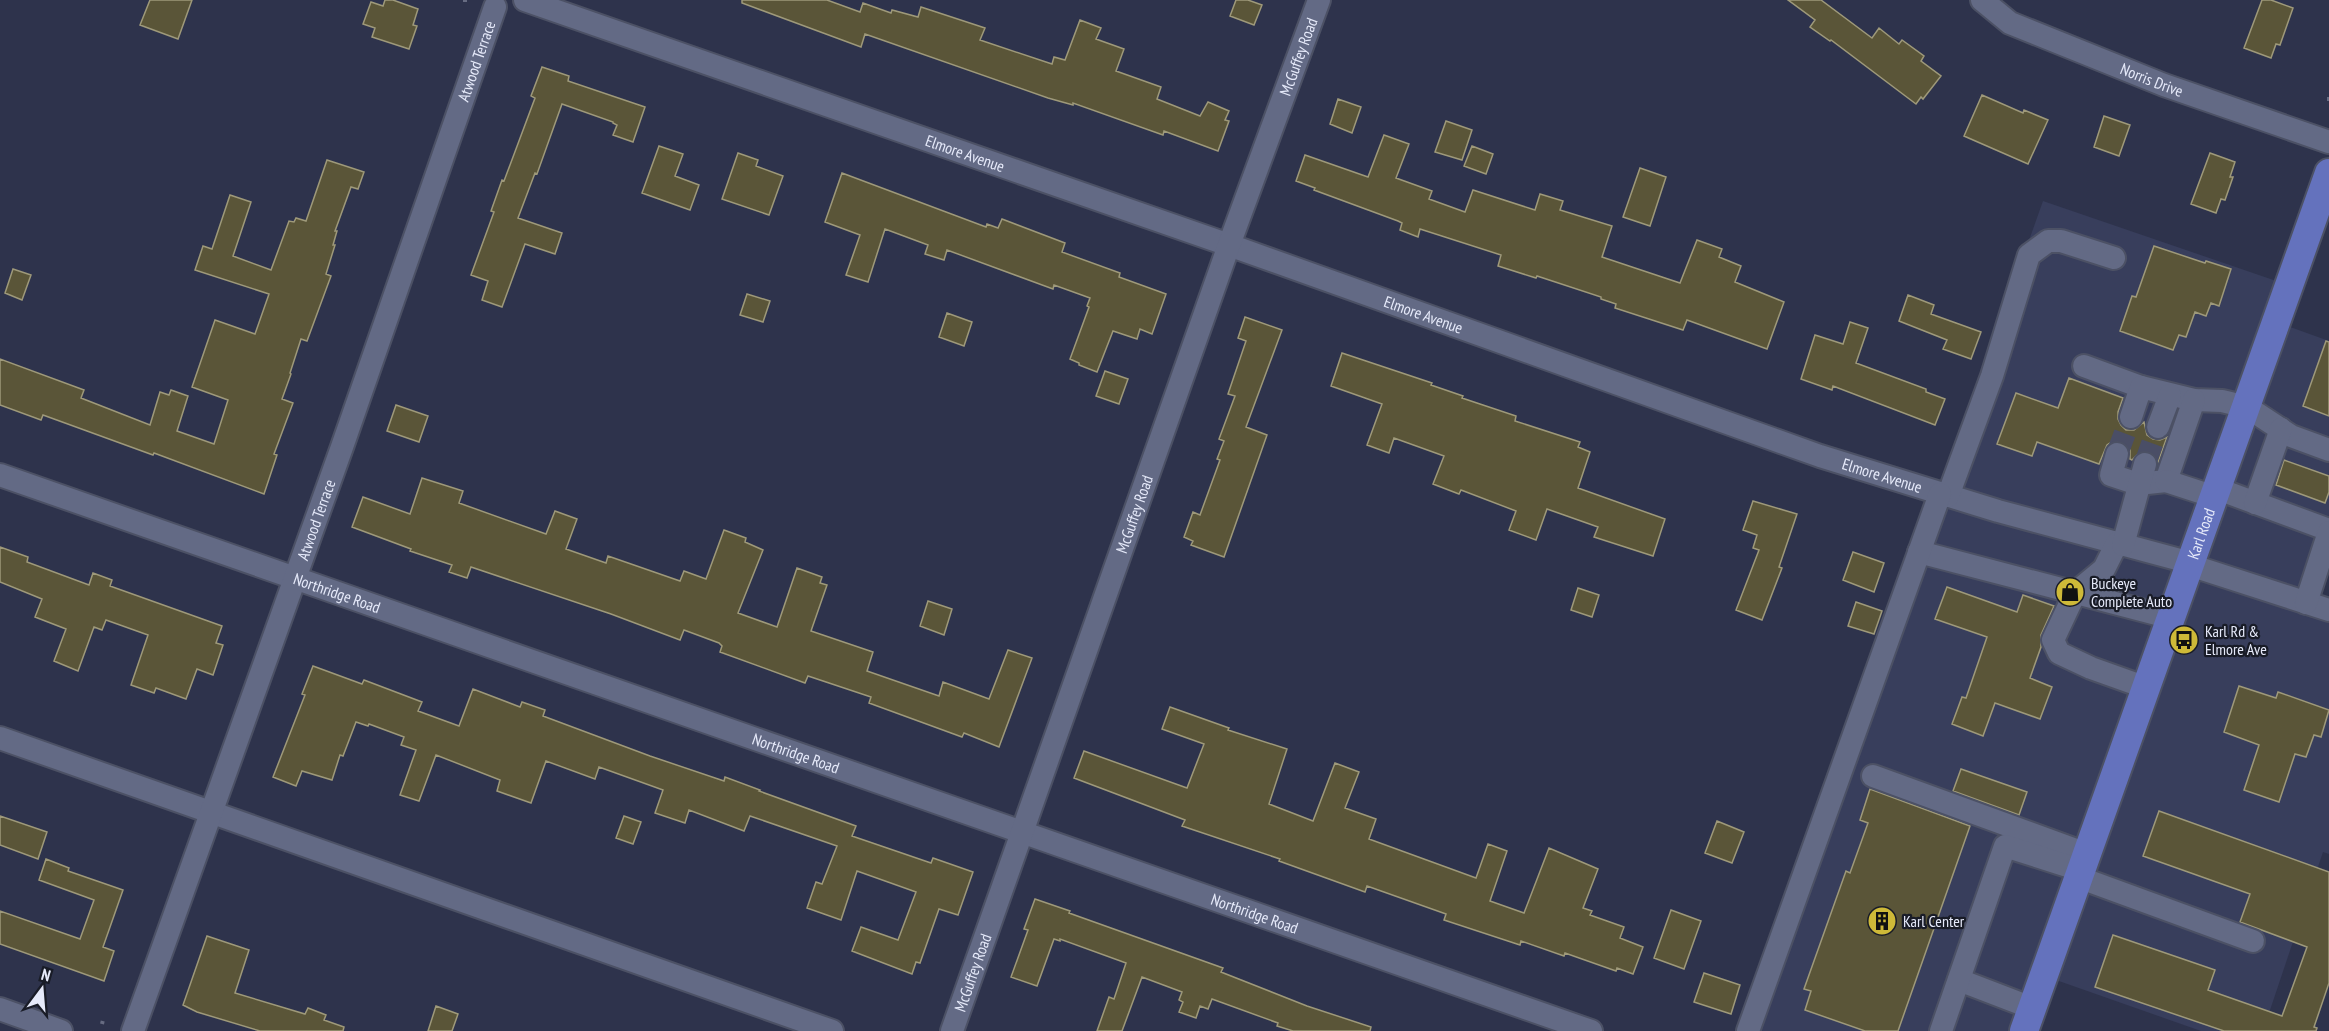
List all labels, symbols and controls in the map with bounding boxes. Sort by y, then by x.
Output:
street label: McGuffey Road [1275,15,1322,98]
street label: Atwood Terrace [453,18,500,104]
street label: Norris Drive [2117,59,2186,101]
street label: Elmore Avenue [923,130,1007,176]
street label: Elmore Avenue [1381,291,1466,338]
street label: Elmore Avenue [1840,453,1924,497]
street label: McGuffey Road [1111,472,1157,556]
street label: Atwood Terrace [292,477,340,563]
street label: Karl Road [2183,505,2219,562]
street label: Northridge Road [291,568,383,617]
place label: Buckeye Complete Auto [2091,573,2172,611]
shop icon: Buckeye Complete Auto [2054,576,2086,608]
place label: Karl Rd & Elmore Ave [2205,621,2267,659]
bus stop icon: Karl Rd & Elmore Ave [2168,624,2200,656]
street label: Northridge Road [750,729,842,778]
street label: Northridge Road [1208,889,1301,938]
building icon: Karl Center [1866,905,1898,937]
place label: Karl Center [1903,911,1965,931]
street label: McGuffey Road [950,931,996,1014]
north arrow [12,959,72,1019]
text: N [39,964,53,985]

